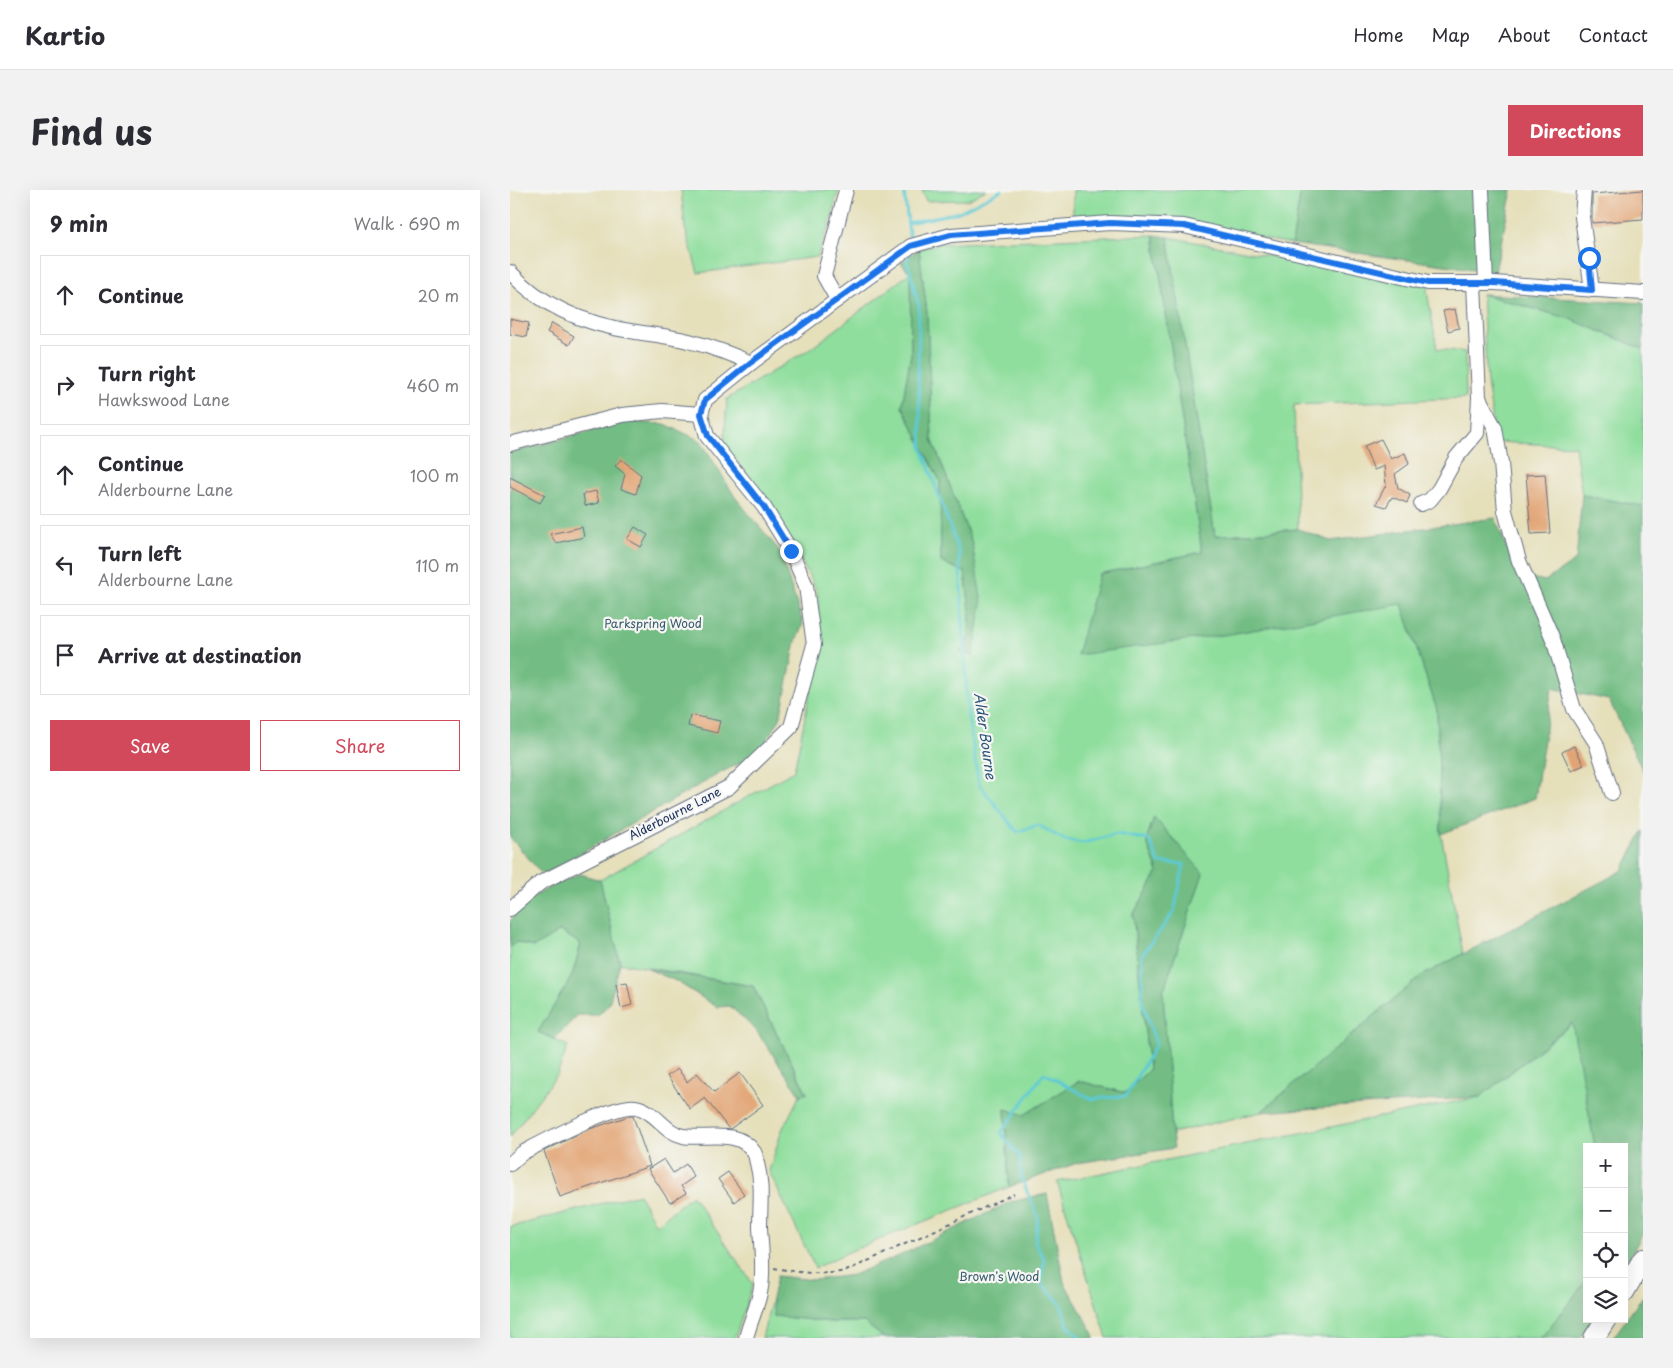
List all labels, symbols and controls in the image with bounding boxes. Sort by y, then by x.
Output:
text: Kartio [25,17,105,53]
text: Home [1353,21,1403,48]
text: Map [1431,21,1470,48]
text: About [1498,21,1550,48]
text: Contact [1578,21,1648,48]
text: Find us [30,104,152,157]
button: Directions [1508,105,1643,156]
text: 9 min [50,207,108,239]
text: Walk · 690 m [354,211,460,235]
route start [1578,247,1601,270]
icon: ahead [51,281,79,309]
text: Continue [98,281,184,309]
text: 20 m [418,283,459,307]
text: Turn right [98,359,196,387]
icon: right [51,371,79,399]
text: 460 m [407,373,459,397]
text: Hawkswood Lane [98,387,230,411]
text: Continue [98,449,184,477]
icon: ahead [51,461,79,489]
text: 100 m [410,463,459,487]
text: Alderbourne Lane [98,477,233,501]
text: Turn left [98,539,182,567]
route end [780,540,803,563]
icon: left [51,551,79,579]
text: 110 m [416,553,459,577]
text: Alderbourne Lane [98,567,233,591]
park label: Parkspring Wood [604,614,702,632]
icon: arrive [51,641,79,669]
text: Arrive at destination [98,641,302,669]
water label: Alder Bourne [969,691,1002,782]
button: Save [50,720,250,771]
button: Share [260,720,460,771]
street label: Alderbourne Lane [625,782,724,844]
map controls [1583,1143,1628,1323]
button: + [1583,1143,1628,1188]
button: − [1583,1188,1628,1233]
button: locate [1583,1233,1628,1278]
park label: Brown's Wood [959,1267,1039,1285]
button: layers [1583,1278,1628,1323]

